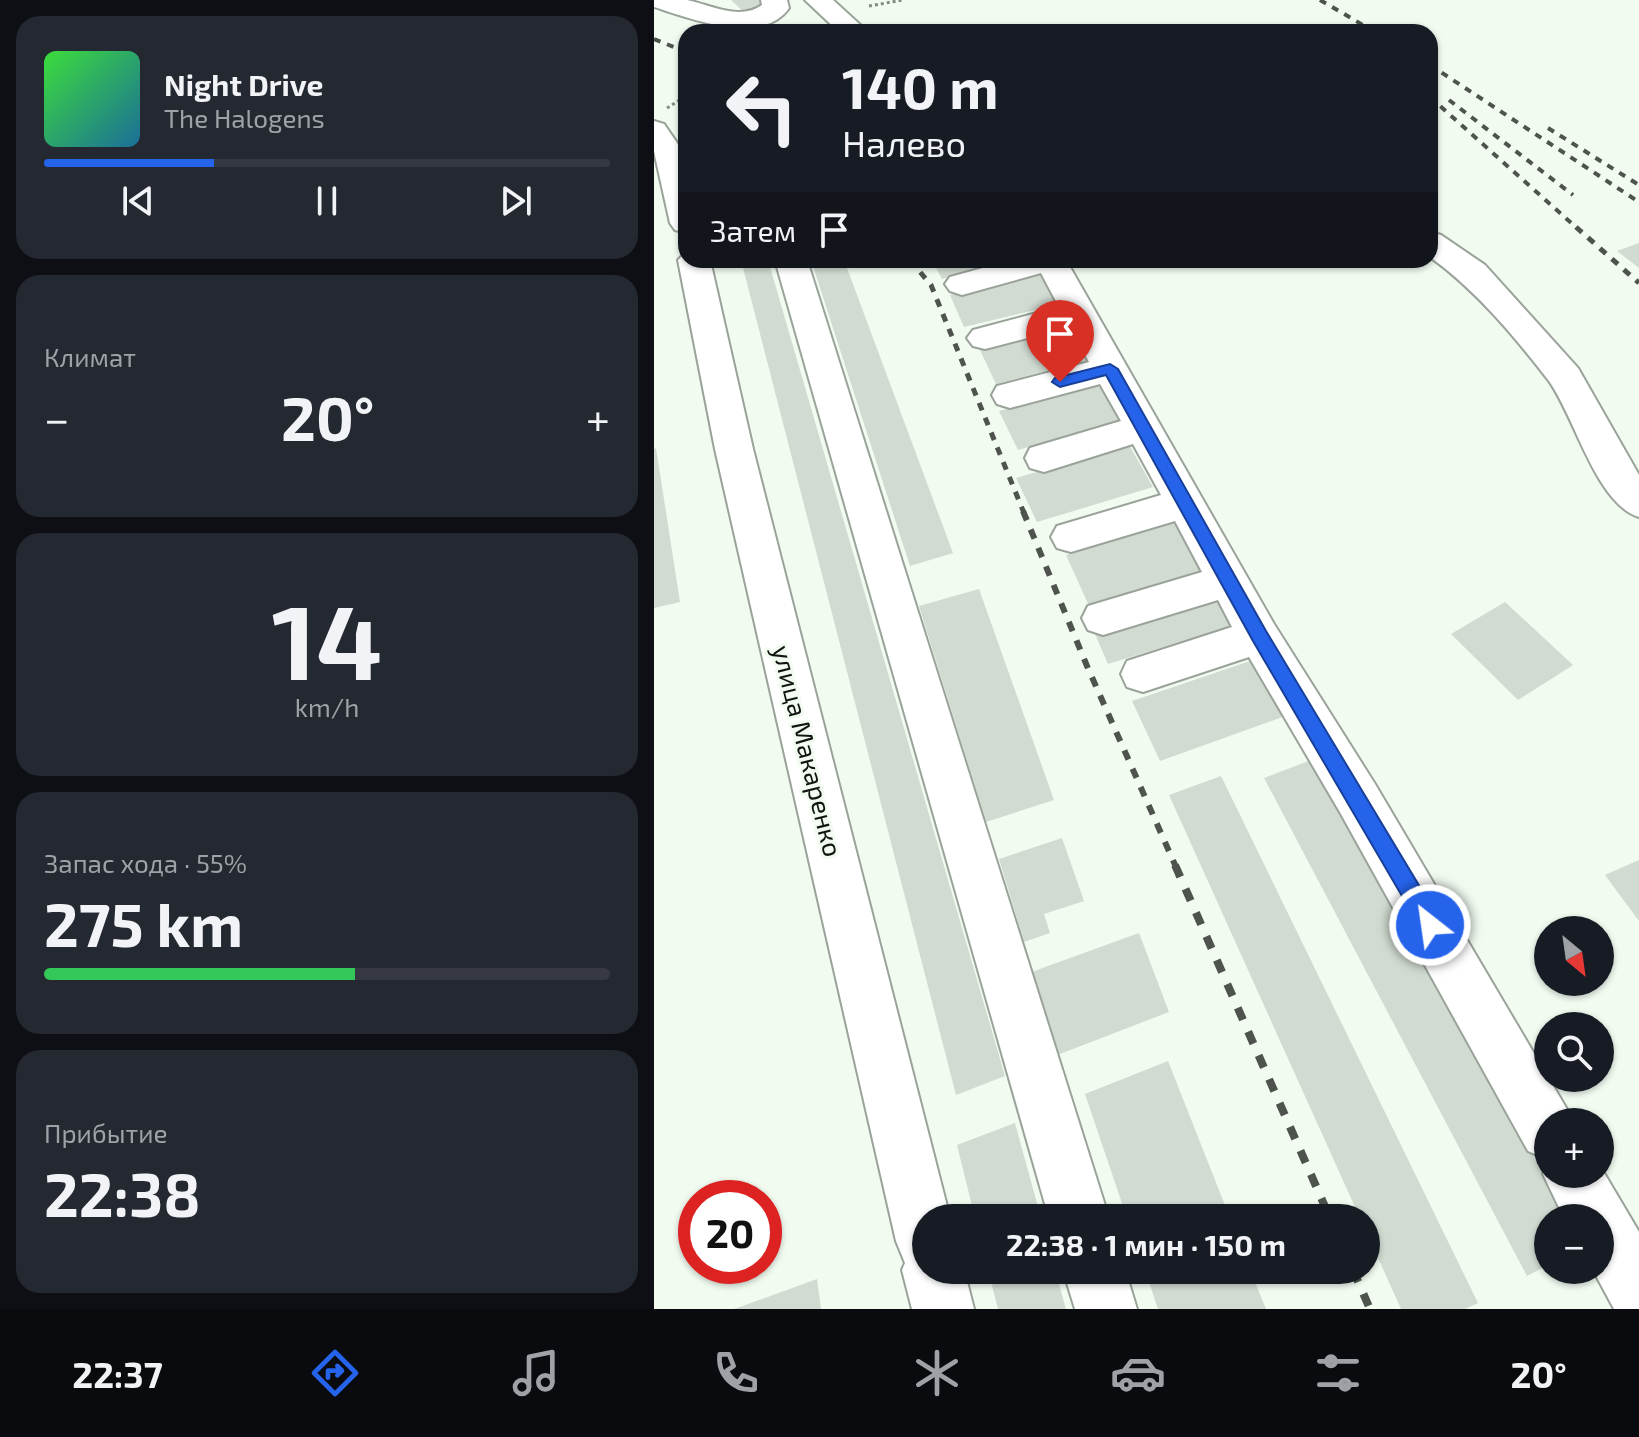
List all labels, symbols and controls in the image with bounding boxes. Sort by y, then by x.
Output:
text: 140 m [842,53,999,120]
icon: left [710,56,814,160]
text: Night Drive [164,66,323,102]
text: The Halogens [164,102,325,133]
text: Налево [842,121,966,164]
icon: previous [116,179,160,223]
icon: pause [305,179,349,223]
icon: next [494,179,538,223]
icon: arrive [812,208,856,252]
text: Затем [710,212,796,248]
pin [1026,300,1094,382]
icon: arrive [1038,312,1082,356]
text: Климат [44,341,136,372]
text: 20° [281,381,374,453]
text: − [44,391,70,444]
text: + [586,391,610,444]
text: 14 [271,576,383,701]
street label: улица Макаренко [766,642,850,860]
text: km/h [295,691,359,722]
text: Запас хода · 55% [44,847,247,878]
position arrow [1388,883,1472,967]
text: 275 km [44,887,243,959]
north arrow [1534,916,1614,996]
map controls [1534,916,1614,1284]
button: search [1534,1012,1614,1092]
button: + [1534,1108,1614,1188]
text: Прибытие [44,1117,168,1148]
text: 22:38 [44,1157,201,1229]
speed limit sign: 20 [678,1180,782,1284]
button: − [1534,1204,1614,1284]
text: 22:38 · 1 мин · 150 m [1006,1226,1286,1262]
icon: directions [307,1345,363,1401]
icon: music [508,1345,564,1401]
icon: phone [708,1345,764,1401]
icon: climate [909,1345,965,1401]
icon: car [1110,1345,1166,1401]
icon: filters [1310,1345,1366,1401]
text: 22:37 [72,1352,163,1395]
text: 20° [1511,1352,1567,1395]

